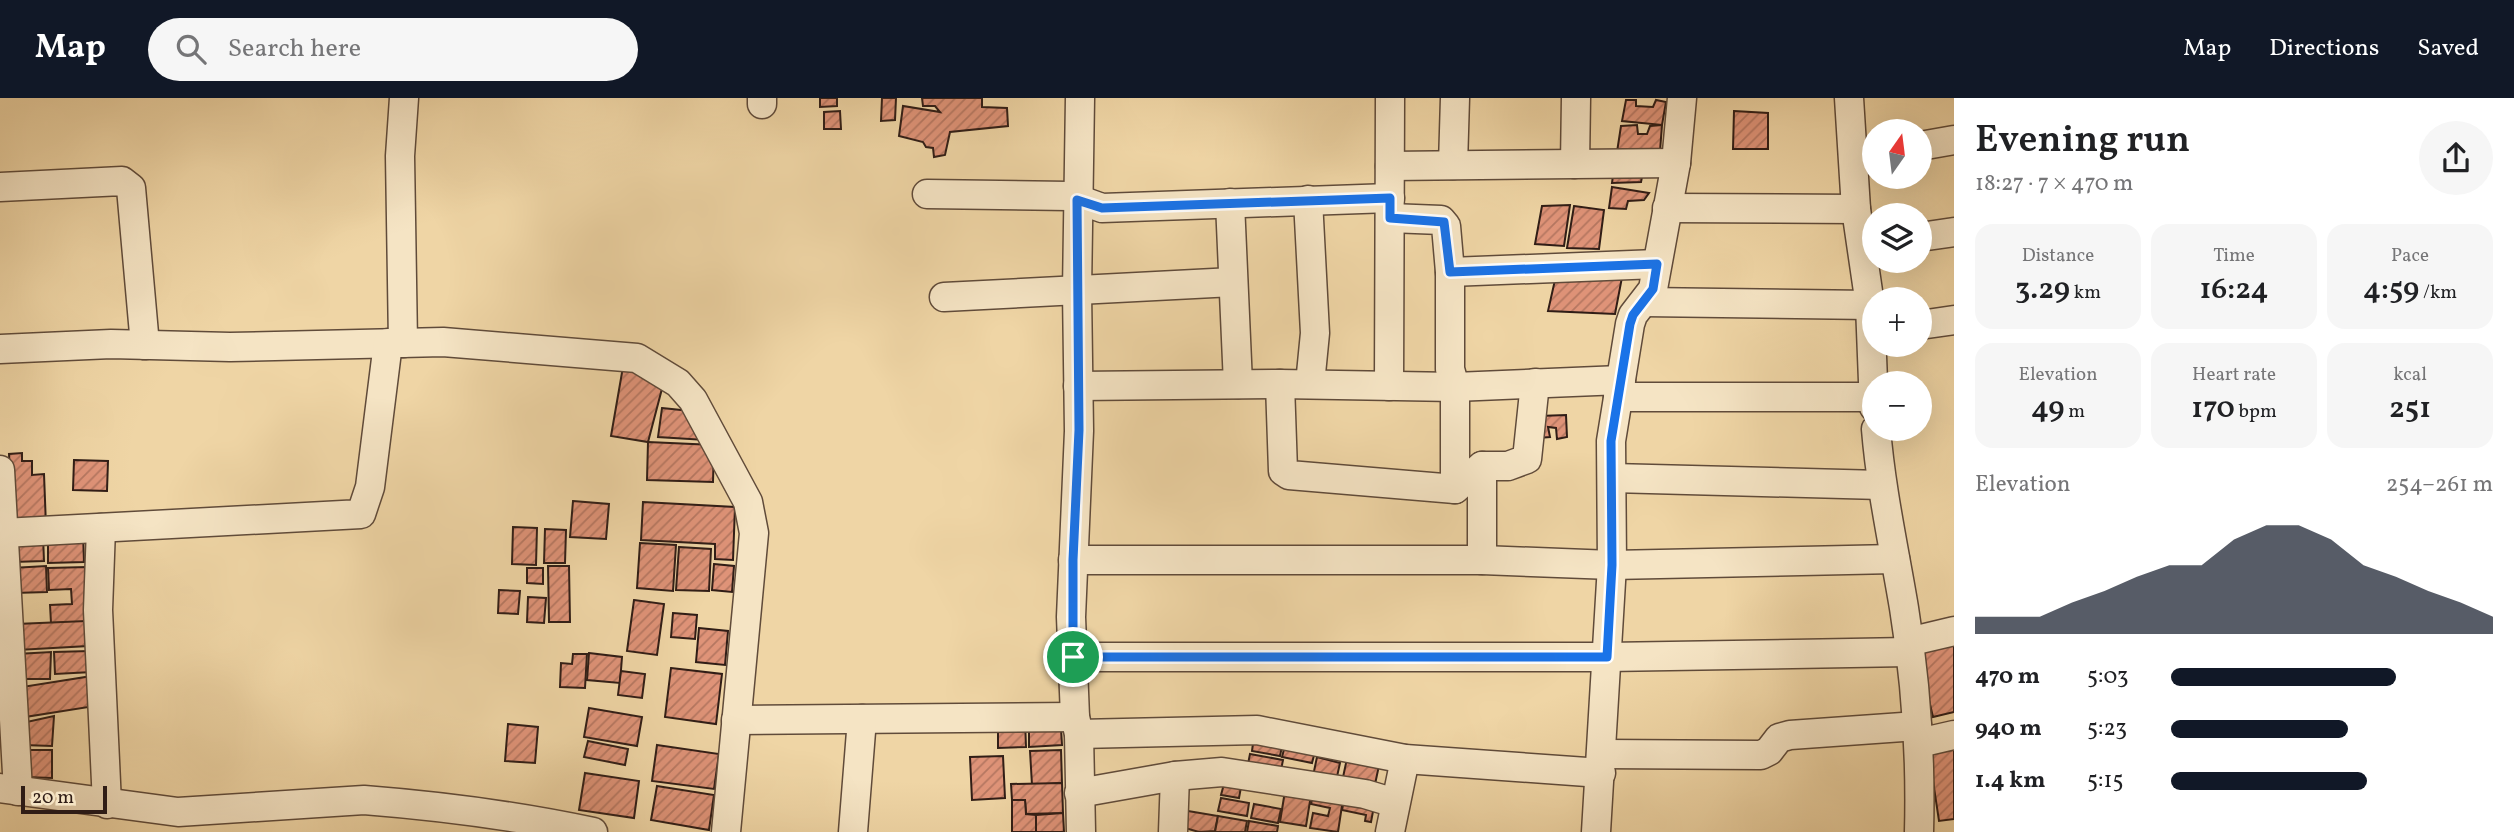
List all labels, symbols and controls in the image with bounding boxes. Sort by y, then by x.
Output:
search box [148,18,638,81]
text: Map [35,26,106,72]
icon: search [172,30,210,68]
text: Search here [228,31,361,67]
text: Map [2183,32,2231,66]
text: Directions [2269,32,2379,66]
text: Saved [2417,32,2479,66]
text: Evening run [1975,115,2190,168]
north arrow [1862,119,1932,189]
map controls [1862,119,1932,441]
button: share [2419,121,2493,195]
text: 18:27 · 7 × 470 m [1975,168,2133,200]
button: layers [1862,203,1932,273]
text: Distance [2022,243,2094,269]
text: Time [2213,243,2255,269]
text: Pace [2391,243,2429,269]
text: 3.29 [2015,269,2070,311]
text: 16:24 [2199,269,2269,311]
text: 4:59 [2363,269,2419,311]
text: km [2070,280,2101,306]
text: /km [2419,280,2457,306]
button: + [1862,287,1932,357]
text: Elevation [2019,362,2097,388]
text: Heart rate [2192,362,2276,388]
text: kcal [2393,362,2427,388]
button: − [1862,371,1932,441]
text: 49 [2031,388,2064,430]
text: 170 [2191,388,2235,430]
text: 251 [2389,388,2431,430]
text: m [2064,399,2085,425]
text: bpm [2235,399,2277,425]
text: Elevation [1975,469,2071,501]
text: 254–261 m [2386,469,2493,501]
pin [1043,627,1103,687]
icon: arrive [1054,638,1092,676]
text: 470 m [1975,661,2040,693]
text: 5:03 [2087,661,2129,693]
text: 940 m [1975,713,2042,745]
text: 5:23 [2087,713,2127,745]
text: 1.4 km [1975,765,2046,797]
text: 5:15 [2087,765,2123,797]
scale bar [21,783,107,815]
text: 20 m [32,785,74,811]

